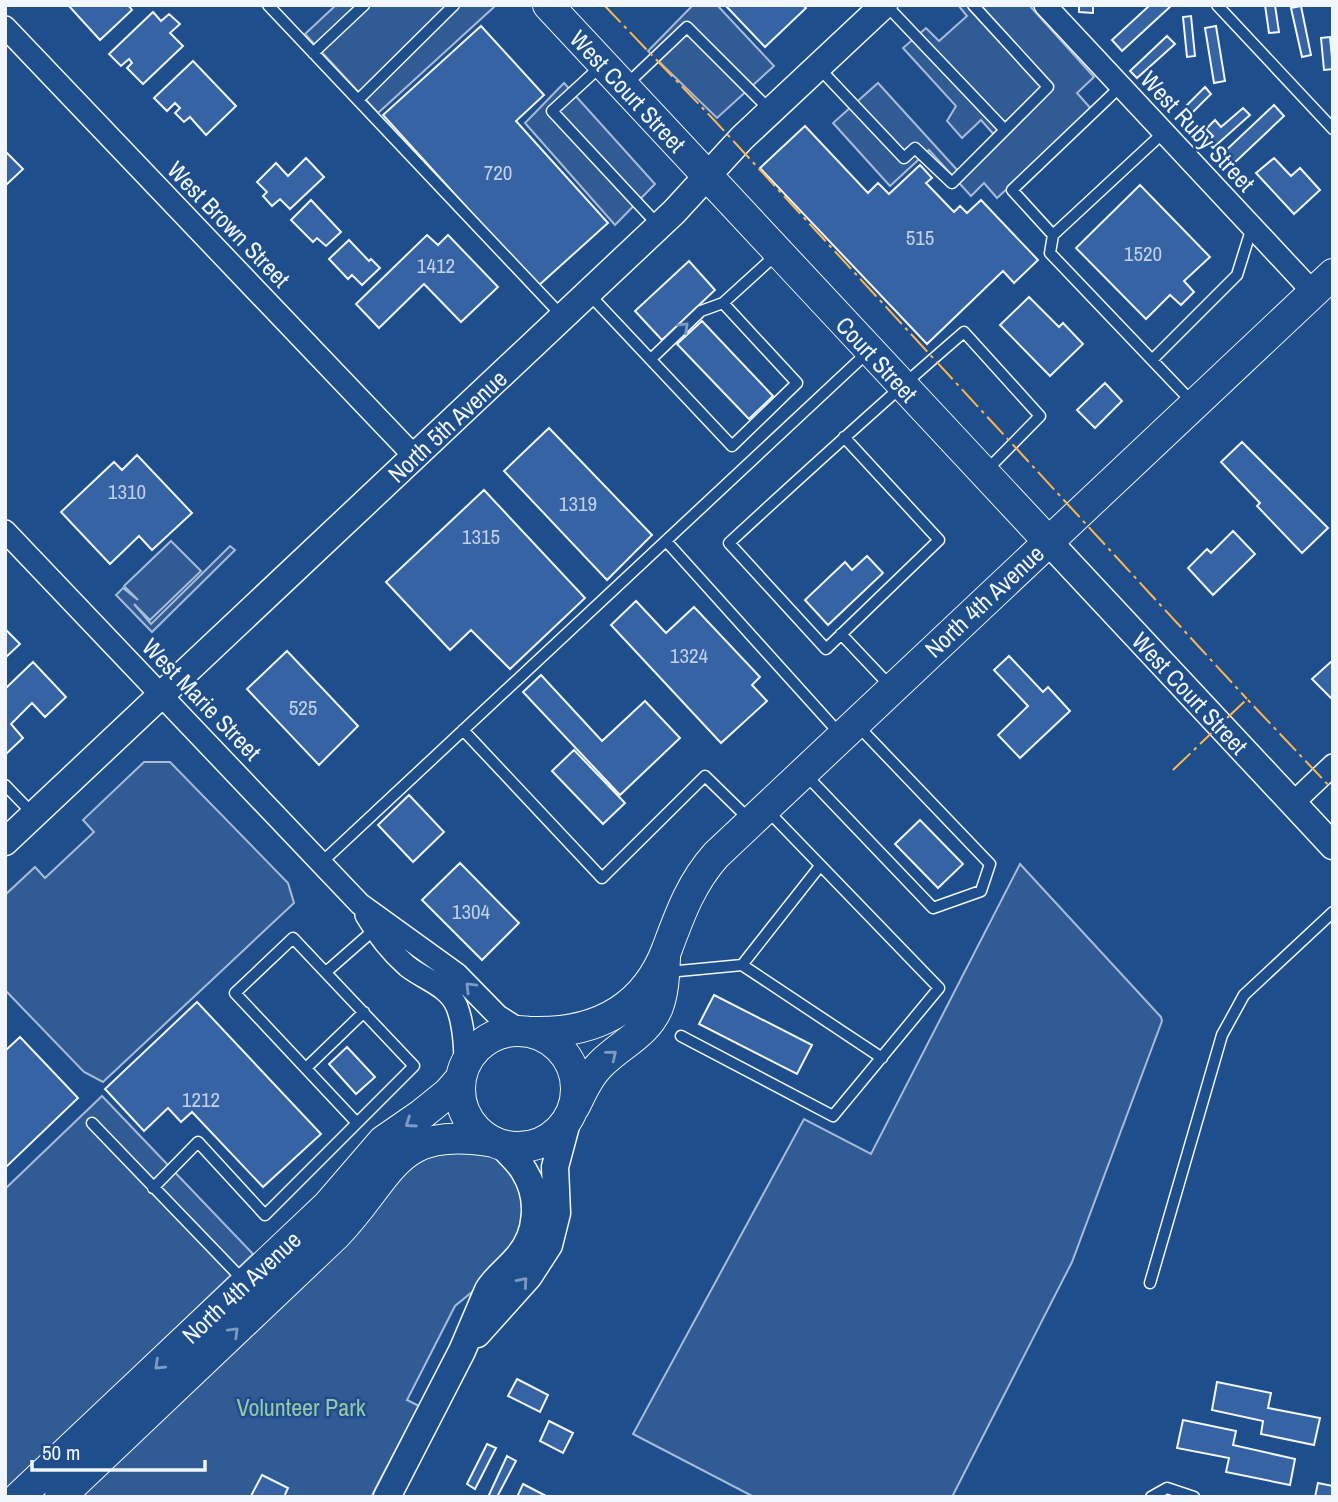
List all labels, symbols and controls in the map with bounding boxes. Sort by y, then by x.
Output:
street label: West Court Street [563,23,693,159]
street label: West Ruby Street [1134,64,1263,199]
street label: West Brown Street [161,154,298,294]
house number: 720 [484,158,512,187]
house number: 515 [906,223,934,252]
house number: 1520 [1124,239,1162,268]
house number: 1412 [417,251,455,280]
street label: Court Street [829,309,925,409]
one-way arrow [676,323,689,336]
street label: North 5th Avenue [381,363,513,489]
house number: 1310 [108,477,146,506]
house number: 1319 [559,489,597,518]
house number: 1315 [462,522,500,551]
street label: North 4th Avenue [918,538,1050,664]
street label: West Court Street [1125,625,1255,761]
street label: West Marie Street [136,631,269,767]
house number: 1324 [670,641,709,670]
house number: 525 [289,693,317,722]
house number: 1304 [452,897,491,926]
one-way arrow [466,983,478,995]
one-way arrow [604,1051,617,1063]
house number: 1212 [182,1085,220,1114]
one-way arrow [405,1115,418,1127]
street label: North 4th Avenue [175,1224,307,1350]
one-way arrow [515,1277,527,1290]
one-way arrow [226,1328,239,1340]
one-way arrow [154,1357,167,1369]
park label: Volunteer Park [236,1391,366,1423]
scale bar [32,1428,205,1472]
text: 50 m [42,1438,80,1467]

